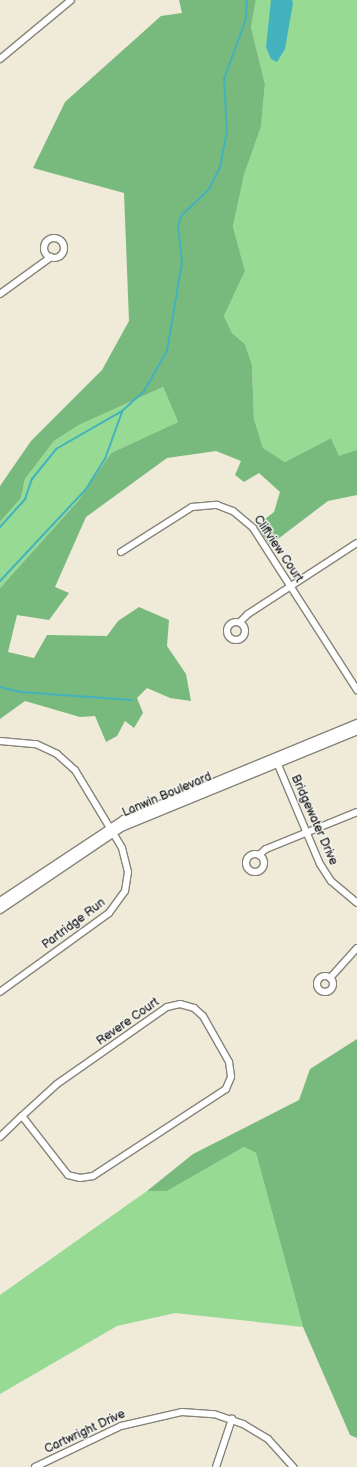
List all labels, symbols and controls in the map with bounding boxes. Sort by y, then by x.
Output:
street label: Cliffview Court [250,513,306,585]
street label: Lanwin Boulevard [120,770,214,820]
street label: Bridgewater Drive [288,773,340,867]
street label: Partridge Run [40,896,108,952]
street label: Revere Court [94,995,162,1049]
street label: Cartwright Drive [42,1407,128,1457]

